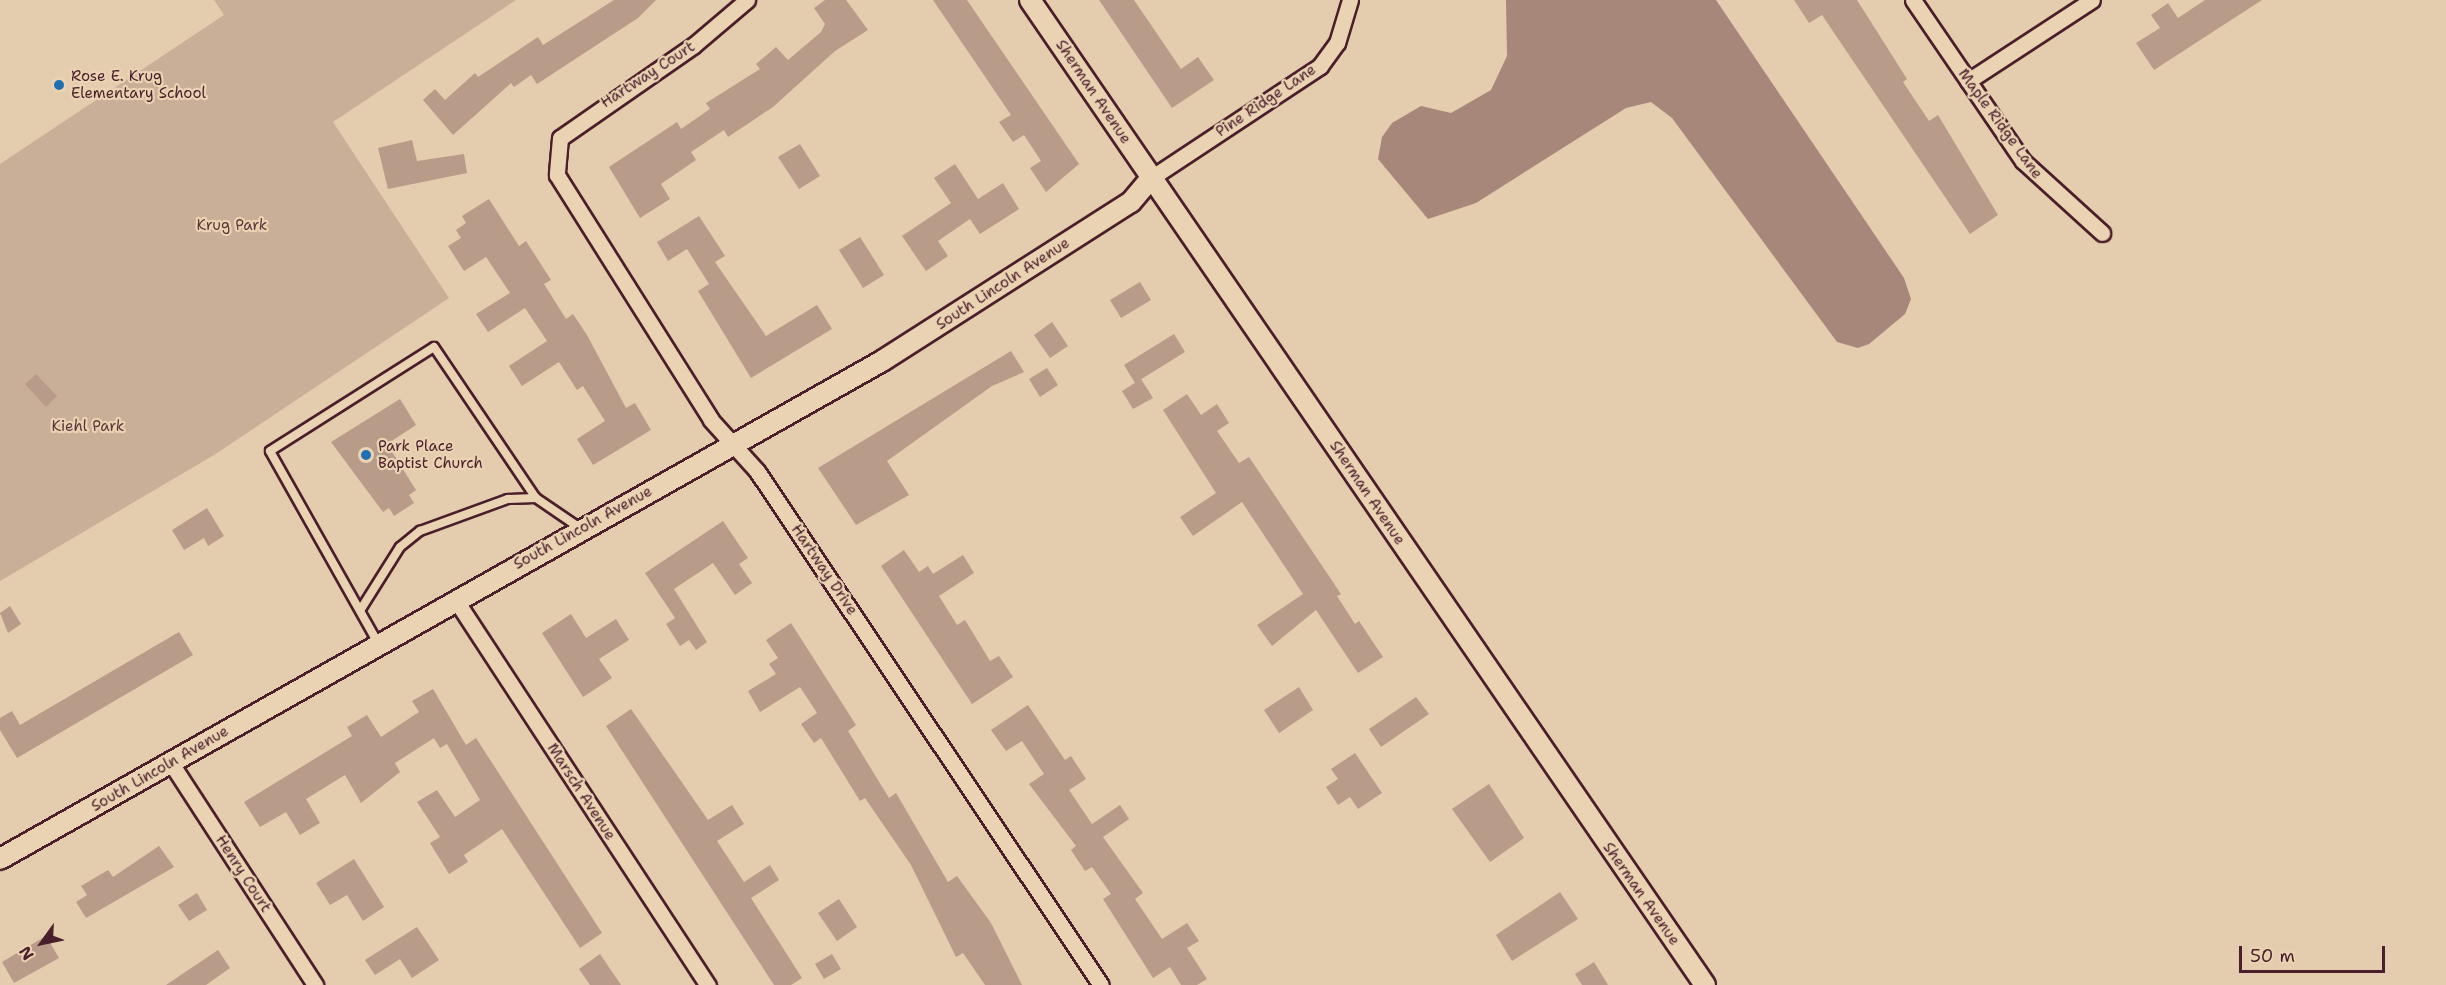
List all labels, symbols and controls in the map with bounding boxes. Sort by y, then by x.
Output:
street label: Sherman Avenue [1052,37,1134,147]
street label: Hartway Court [598,38,698,112]
street label: Pine Ridge Lane [1213,61,1319,141]
street label: Maple Ridge Lane [1954,66,2046,182]
place label: Rose E. Krug Elementary School [71,67,206,102]
marker: Rose E. Krug Elementary School [52,78,66,92]
park label: Krug Park [197,217,267,235]
street label: South Lincoln Avenue [933,234,1073,334]
park label: Kiehl Park [52,418,124,436]
place label: Park Place Baptist Church [378,437,483,472]
street label: Sherman Avenue [1326,438,1408,548]
marker: Park Place Baptist Church [359,448,373,462]
street label: South Lincoln Avenue [511,482,655,574]
street label: Hartway Drive [787,521,861,619]
street label: South Lincoln Avenue [88,722,232,816]
street label: Marsch Avenue [543,740,619,844]
street label: Henry Court [211,832,275,916]
street label: Sherman Avenue [1599,839,1683,949]
north arrow [12,913,72,973]
scale bar [2242,934,2388,972]
text: N [14,942,39,964]
text: 50 m [2250,944,2295,968]

